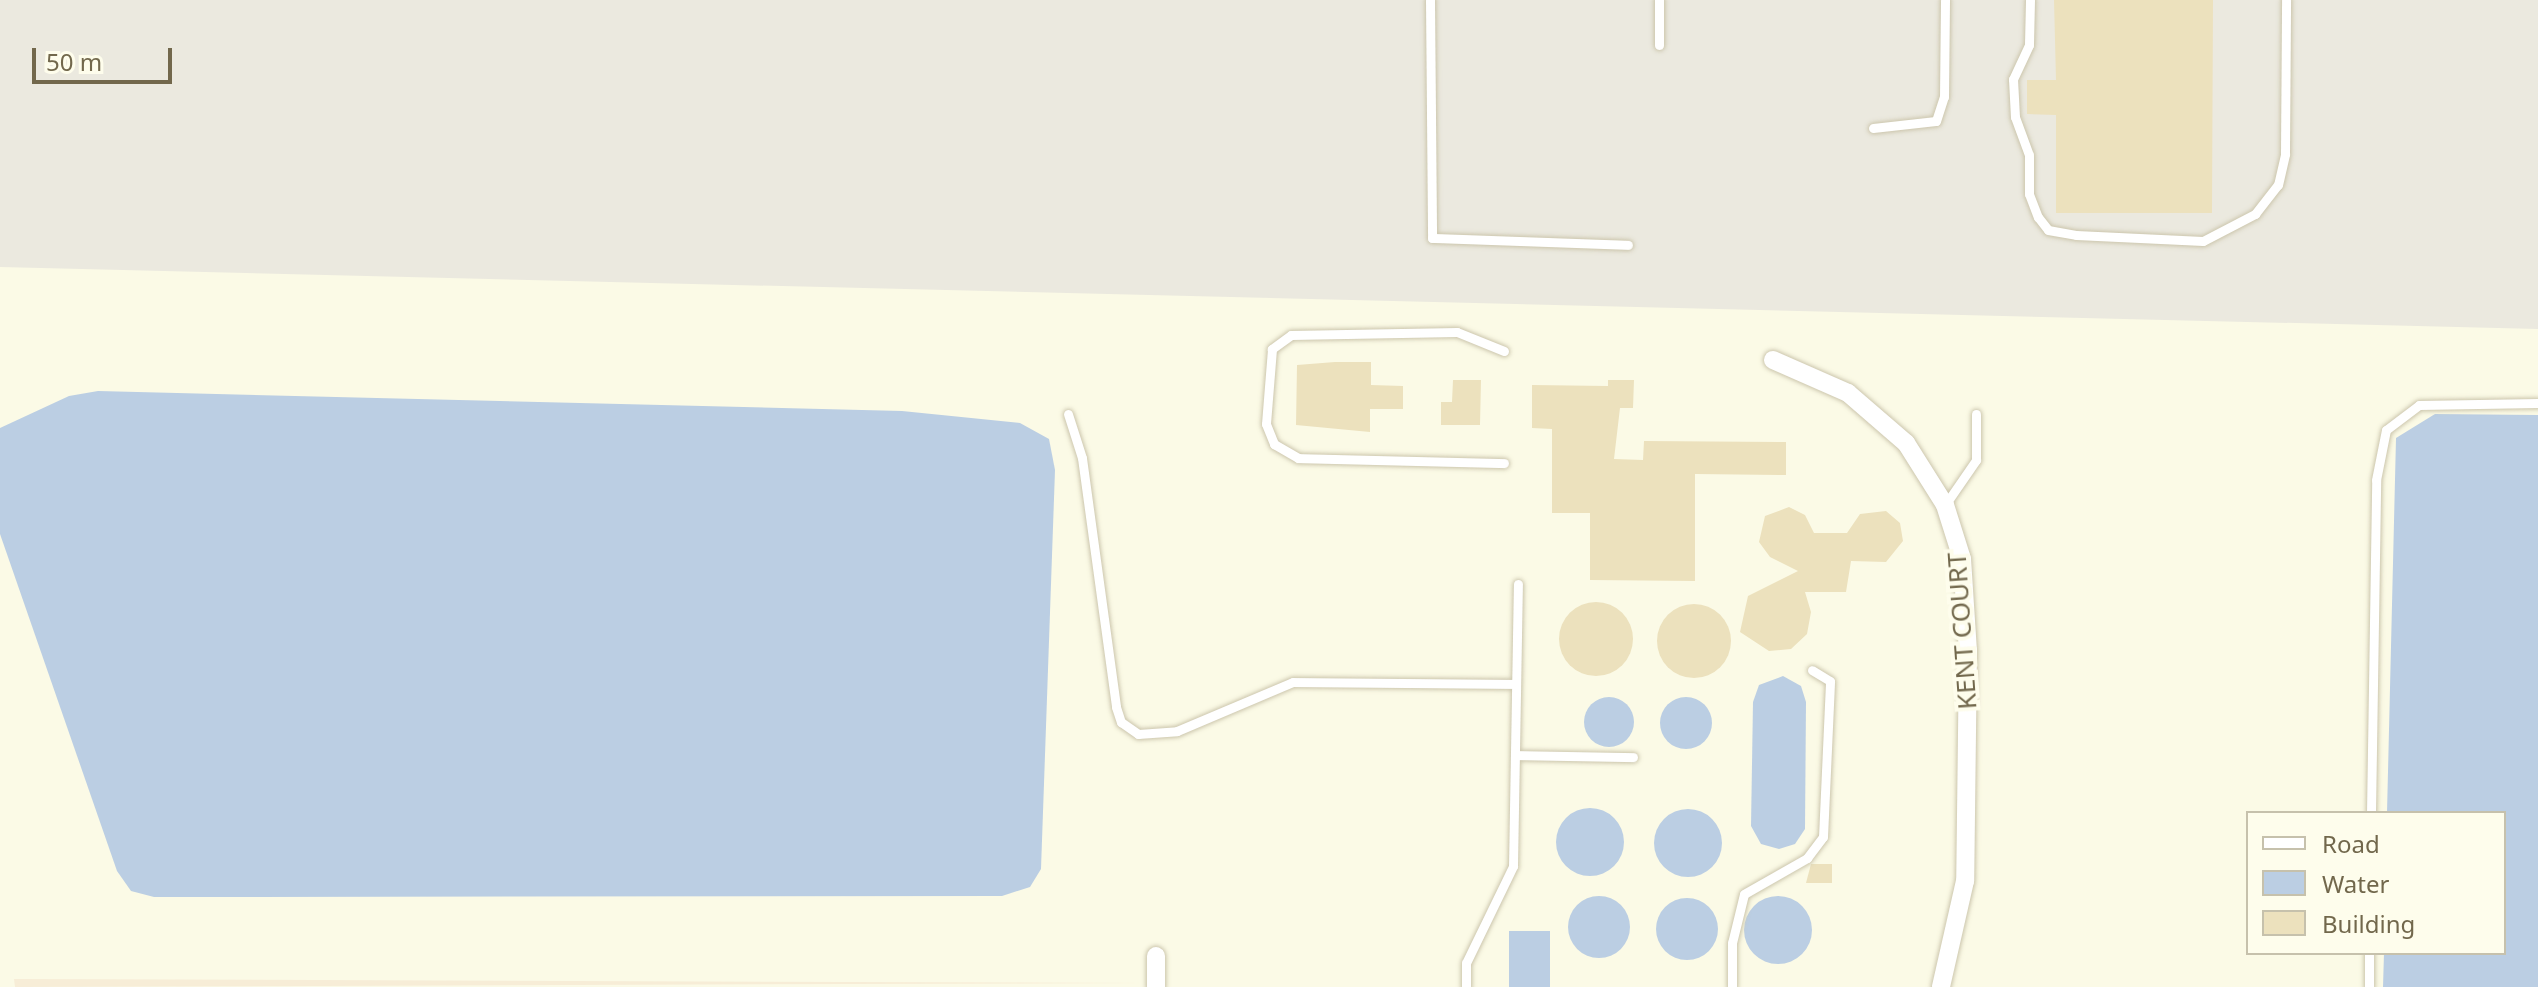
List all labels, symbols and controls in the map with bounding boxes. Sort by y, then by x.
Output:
scale bar [36,32,176,82]
text: 50 m [46,45,102,78]
street label: KENT COURT [1941,551,1983,711]
legend [2246,811,2506,955]
text: Road [2322,827,2380,860]
text: Water [2322,867,2389,900]
text: Building [2322,907,2415,940]

